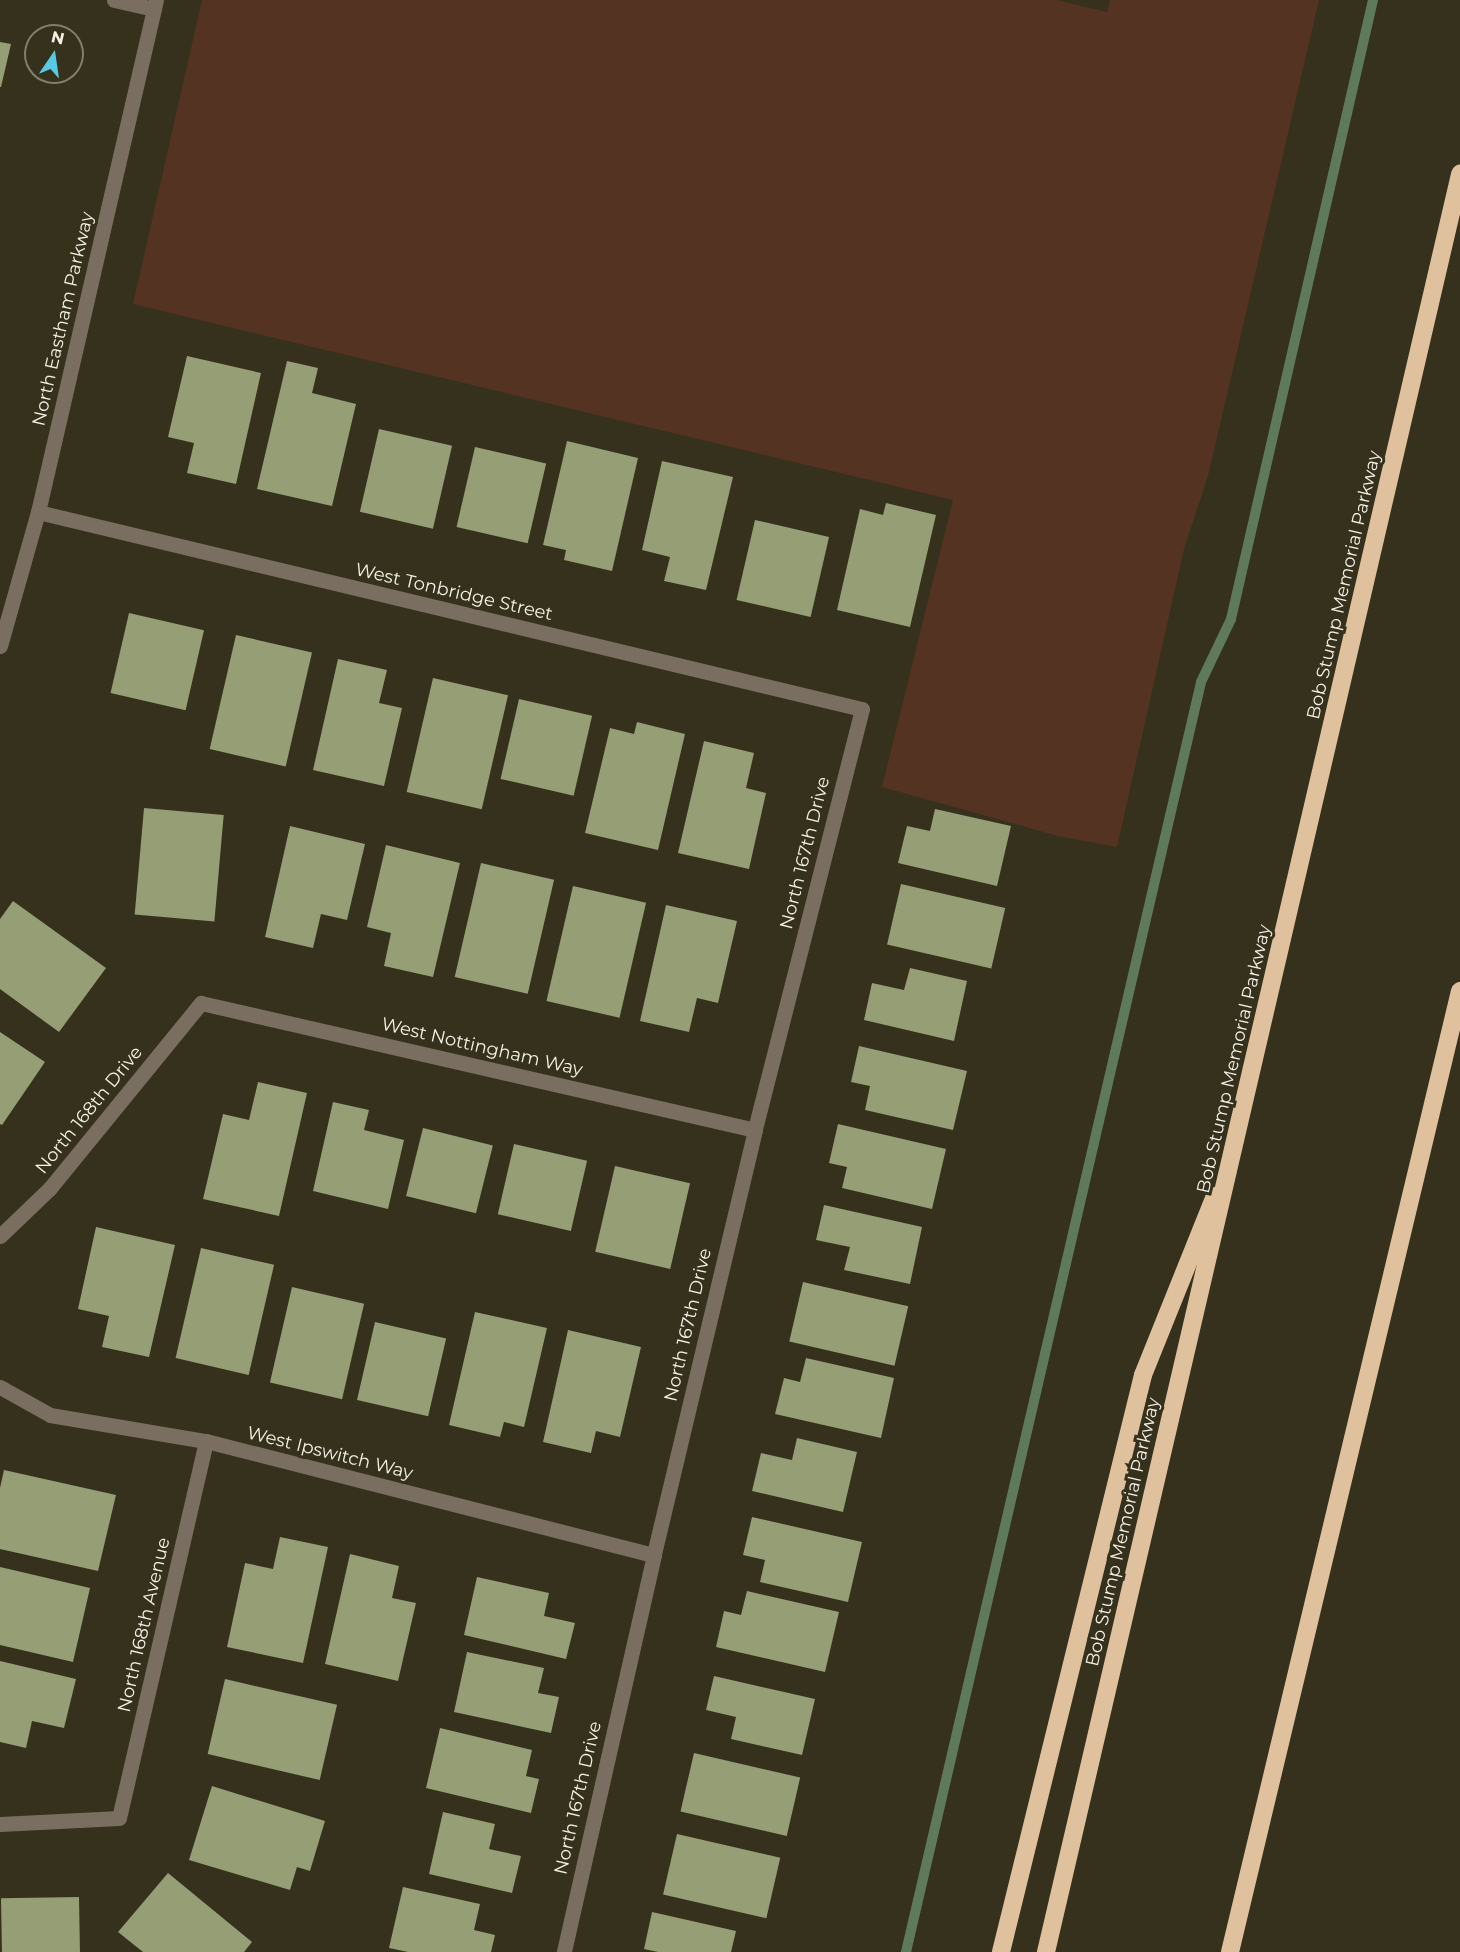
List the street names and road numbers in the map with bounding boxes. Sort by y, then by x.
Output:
street label: North Eastham Parkway [28,210,98,428]
street label: Bob Stump Memorial Parkway [1303,449,1385,721]
street label: West Tonbridge Street [353,559,555,625]
street label: North 167th Drive [776,774,834,932]
street label: Bob Stump Memorial Parkway [1193,923,1275,1195]
street label: West Nottingham Way [379,1013,585,1081]
street label: North 168th Drive [31,1042,147,1178]
street label: North 167th Drive [660,1246,716,1404]
street label: Bob Stump Memorial Parkway [1082,1396,1164,1668]
street label: West Ipswitch Way [245,1422,415,1484]
street label: North 168th Avenue [113,1536,175,1714]
street label: North 167th Drive [550,1719,606,1877]

